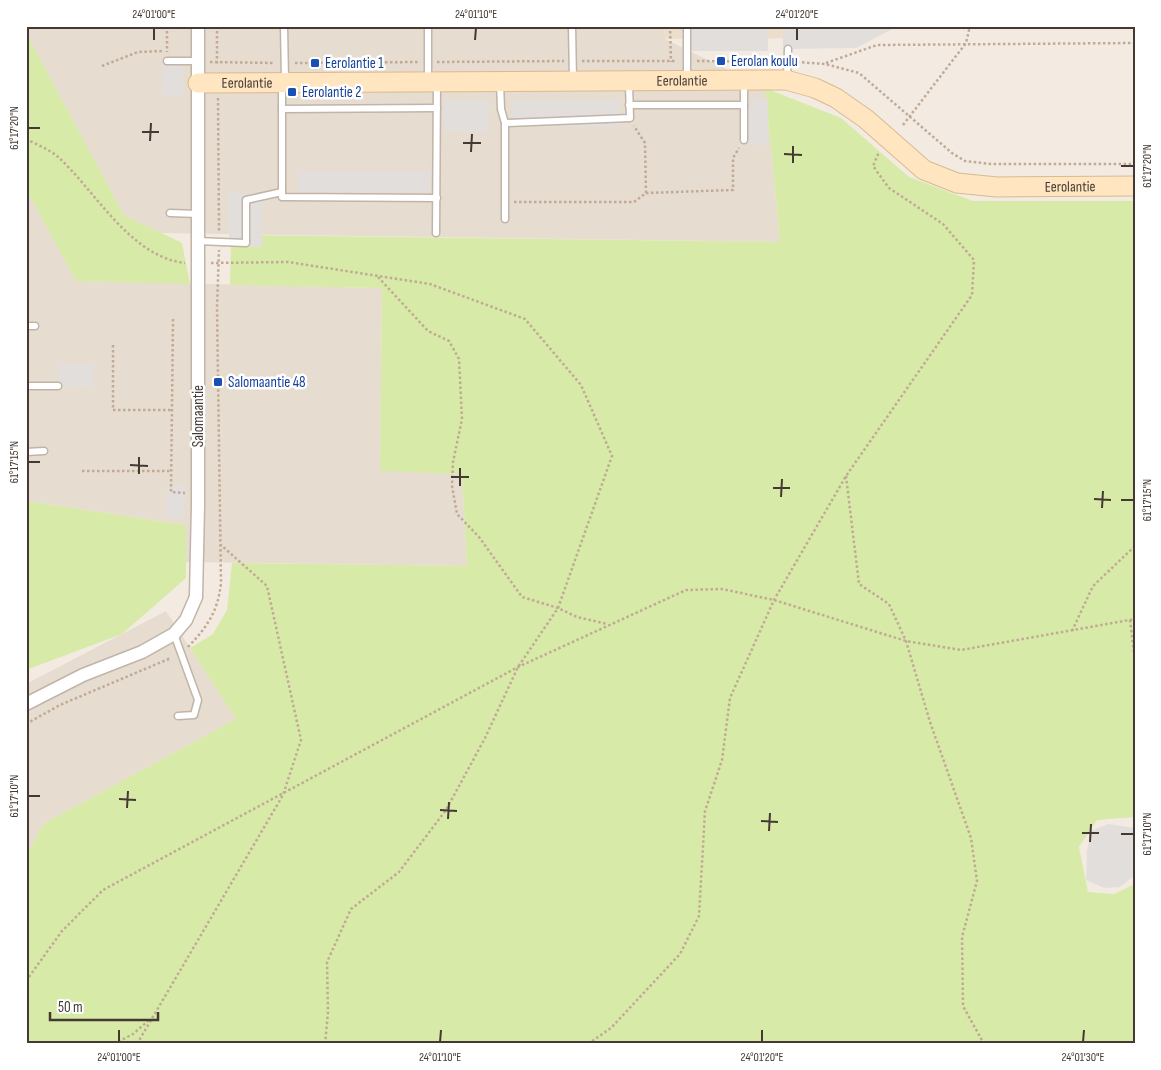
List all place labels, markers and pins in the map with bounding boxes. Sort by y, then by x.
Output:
place label: Eerolan koulu [731,52,798,71]
place label: Eerolantie 1 [325,54,384,73]
marker: Eerolan koulu [715,55,727,67]
marker: Eerolantie 1 [309,57,321,69]
place label: Eerolantie 2 [302,83,361,102]
marker: Eerolantie 2 [286,86,298,98]
place label: Salomaantie 48 [228,373,306,392]
marker: Salomaantie 48 [212,376,224,388]

